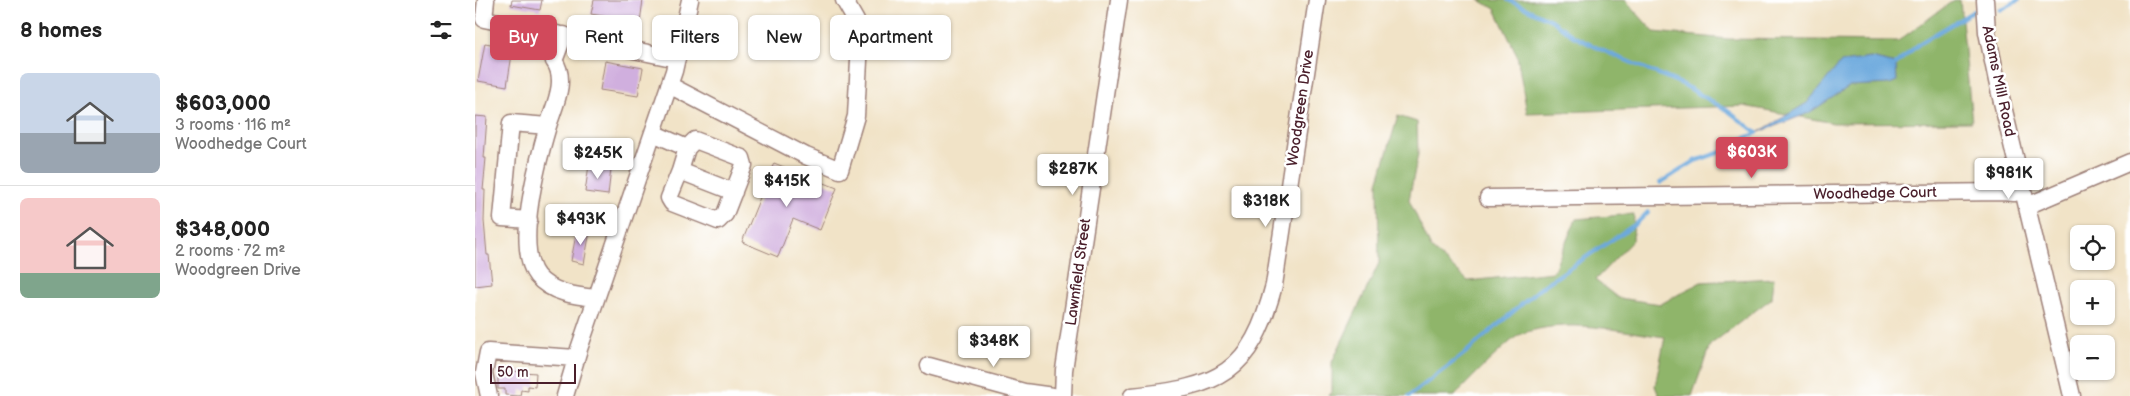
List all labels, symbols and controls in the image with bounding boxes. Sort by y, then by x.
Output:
chip: Buy [490,15,557,60]
chip: Rent [567,15,642,60]
chip: Filters [652,15,738,60]
chip: New [748,15,820,60]
chip: Apartment [830,15,951,60]
icon: filters [427,16,455,44]
text: 8 homes [20,18,102,43]
street label: Adams Mill Road [1977,24,2020,138]
street label: Woodgreen Drive [1283,48,1318,168]
text: $603,000 [175,91,271,116]
icon: home [60,93,120,153]
text: 3 rooms · 116 m² [175,116,291,135]
text: Woodhedge Court [175,135,307,154]
pin: $603K [1717,136,1787,179]
pin: $245K [563,138,633,180]
text: $603K [1727,143,1777,162]
text: $245K [573,144,623,163]
pin: $287K [1038,154,1108,196]
pin: $981K [1974,158,2044,200]
text: $287K [1048,160,1098,179]
text: $981K [1985,164,2033,183]
pin: $415K [752,166,822,208]
text: $415K [764,172,810,191]
street label: Woodhedge Court [1813,183,1937,204]
pin: $318K [1231,186,1301,228]
text: $318K [1242,192,1290,211]
pin: $493K [546,204,616,246]
text: $493K [556,210,606,229]
text: $348,000 [175,217,270,242]
street label: Lawnfield Street [1062,217,1095,327]
icon: home [60,218,120,278]
map controls [2070,225,2115,380]
button: locate [2070,225,2115,270]
text: 2 rooms · 72 m² [175,242,285,261]
text: Woodgreen Drive [175,261,301,280]
button: + [2070,280,2115,325]
pin: $348K [959,326,1029,368]
text: $348K [969,332,1019,351]
button: − [2070,335,2115,380]
scale bar [490,361,576,384]
text: 50 m [497,364,529,381]

